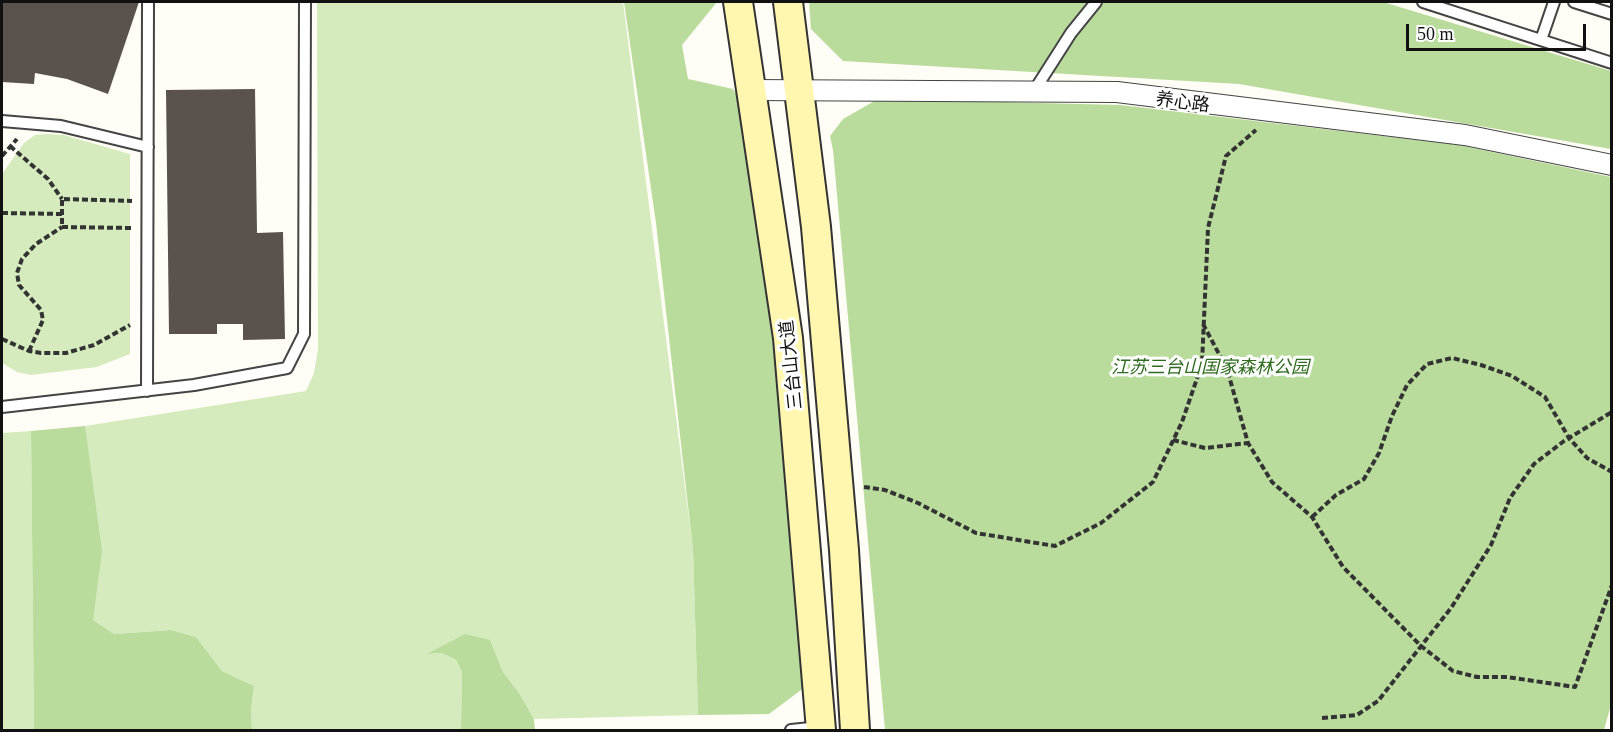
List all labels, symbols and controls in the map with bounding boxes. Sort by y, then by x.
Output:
scale bar [1409,12,1589,50]
text: 50 m [1417,24,1454,44]
street label: 养心路 [1155,87,1211,115]
street label: 三台山大道 [775,319,805,411]
park label: 江苏三台山国家森林公园 [1111,355,1309,377]

